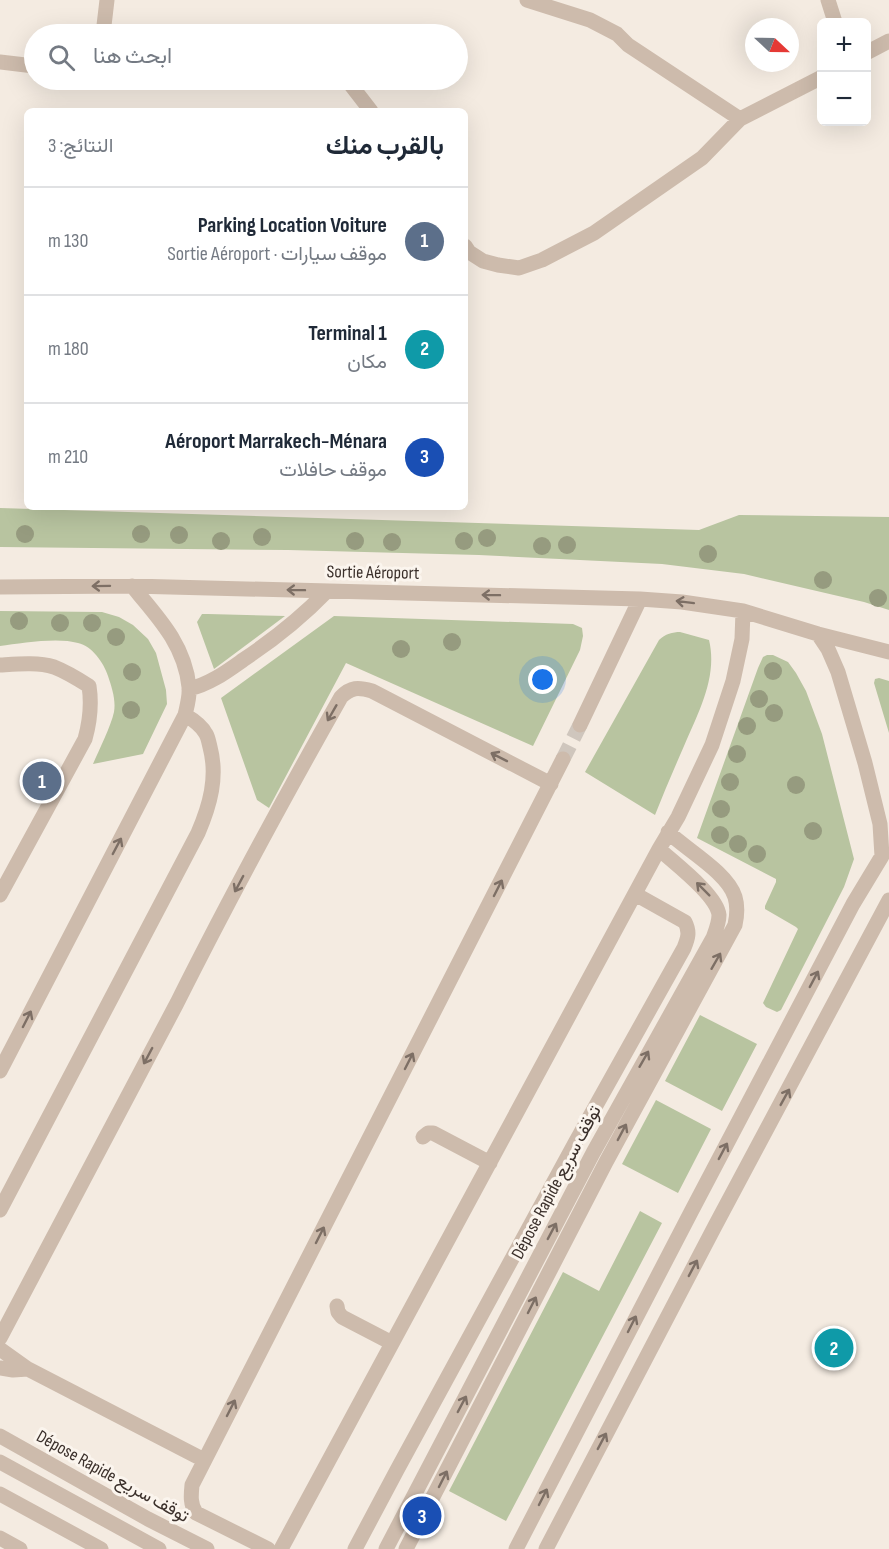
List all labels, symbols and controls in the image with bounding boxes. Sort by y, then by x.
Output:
north arrow [745,18,799,72]
map controls [817,18,871,126]
button: + [817,18,871,72]
search box [24,24,468,90]
icon: search [45,41,78,74]
text: ابحث هنا [93,43,172,70]
button: − [817,72,871,126]
text: بالقرب منك [326,131,444,162]
text: النتائج: 3 [48,134,113,158]
text: Parking Location Voiture [198,212,387,239]
text: 130 m [48,229,88,253]
text: 1 [421,229,428,253]
text: موقف سيارات · Sortie Aéroport [167,242,387,266]
text: Terminal 1 [308,320,387,347]
text: 180 m [48,337,89,361]
text: 2 [420,337,429,361]
text: مكان [347,350,387,374]
text: Aéroport Marrakech-Ménara [165,428,387,455]
text: 210 m [48,445,88,469]
text: 3 [420,445,429,469]
text: موقف حافلات [279,458,387,482]
street label: Sortie Aéroport [326,561,420,584]
one-way arrow [91,580,111,592]
one-way arrow [286,584,306,596]
one-way arrow [481,589,501,601]
one-way arrow [676,597,696,608]
your location [528,665,557,694]
one-way arrow [326,703,337,721]
one-way arrow [491,751,508,763]
pin: 1 [22,758,62,804]
one-way arrow [111,837,123,855]
one-way arrow [233,875,245,892]
one-way arrow [493,879,504,897]
one-way arrow [695,882,710,896]
one-way arrow [710,953,722,970]
one-way arrow [808,971,820,988]
one-way arrow [22,1011,33,1029]
one-way arrow [142,1047,154,1064]
one-way arrow [639,1051,651,1068]
one-way arrow [403,1053,415,1071]
one-way arrow [780,1088,791,1106]
street label: Dépose Rapide توقف سريع [507,1102,607,1263]
one-way arrow [617,1124,628,1142]
one-way arrow [718,1143,729,1161]
one-way arrow [546,1223,558,1240]
one-way arrow [314,1227,326,1244]
one-way arrow [688,1260,699,1278]
one-way arrow [527,1297,538,1315]
one-way arrow [627,1315,639,1333]
pin: 2 [814,1326,854,1370]
one-way arrow [456,1395,468,1413]
one-way arrow [226,1400,237,1418]
street label: Dépose Rapide توقف سريع [32,1426,193,1528]
one-way arrow [597,1433,609,1451]
one-way arrow [438,1470,449,1488]
one-way arrow [537,1489,549,1506]
pin: 3 [402,1494,442,1538]

